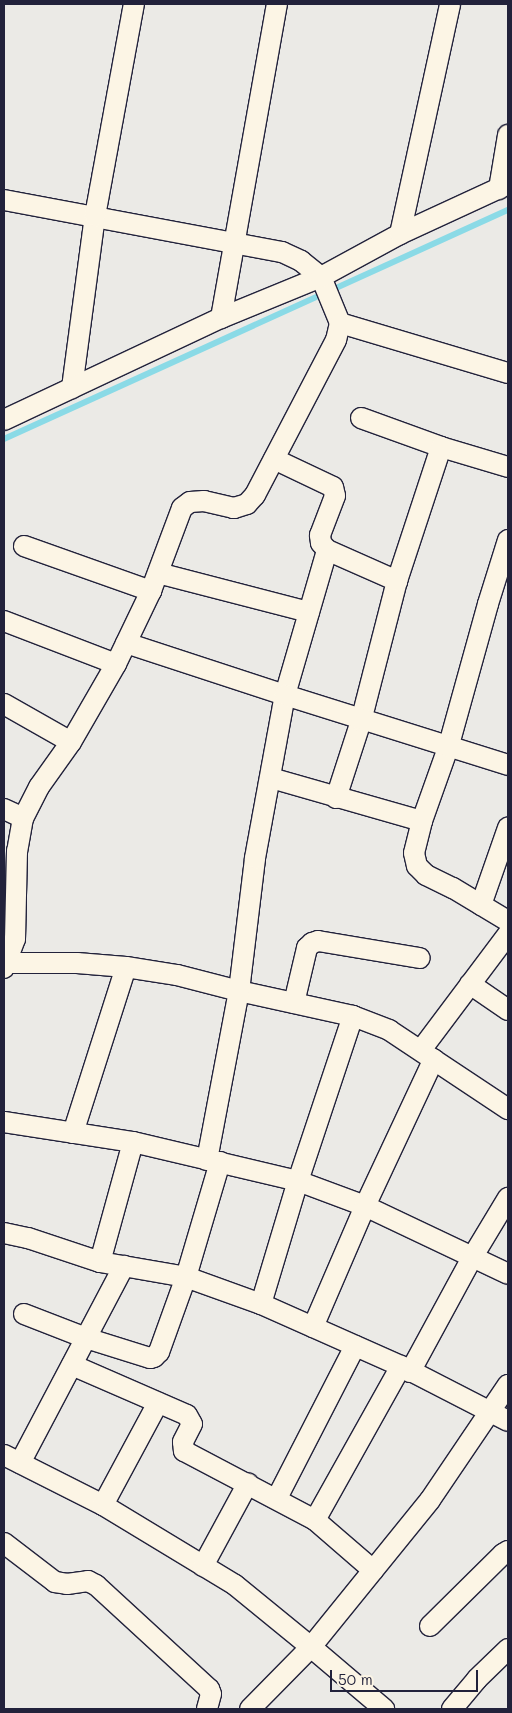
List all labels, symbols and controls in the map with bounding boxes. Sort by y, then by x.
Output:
scale bar [332,1660,480,1692]
text: 50 m [338,1669,373,1689]

